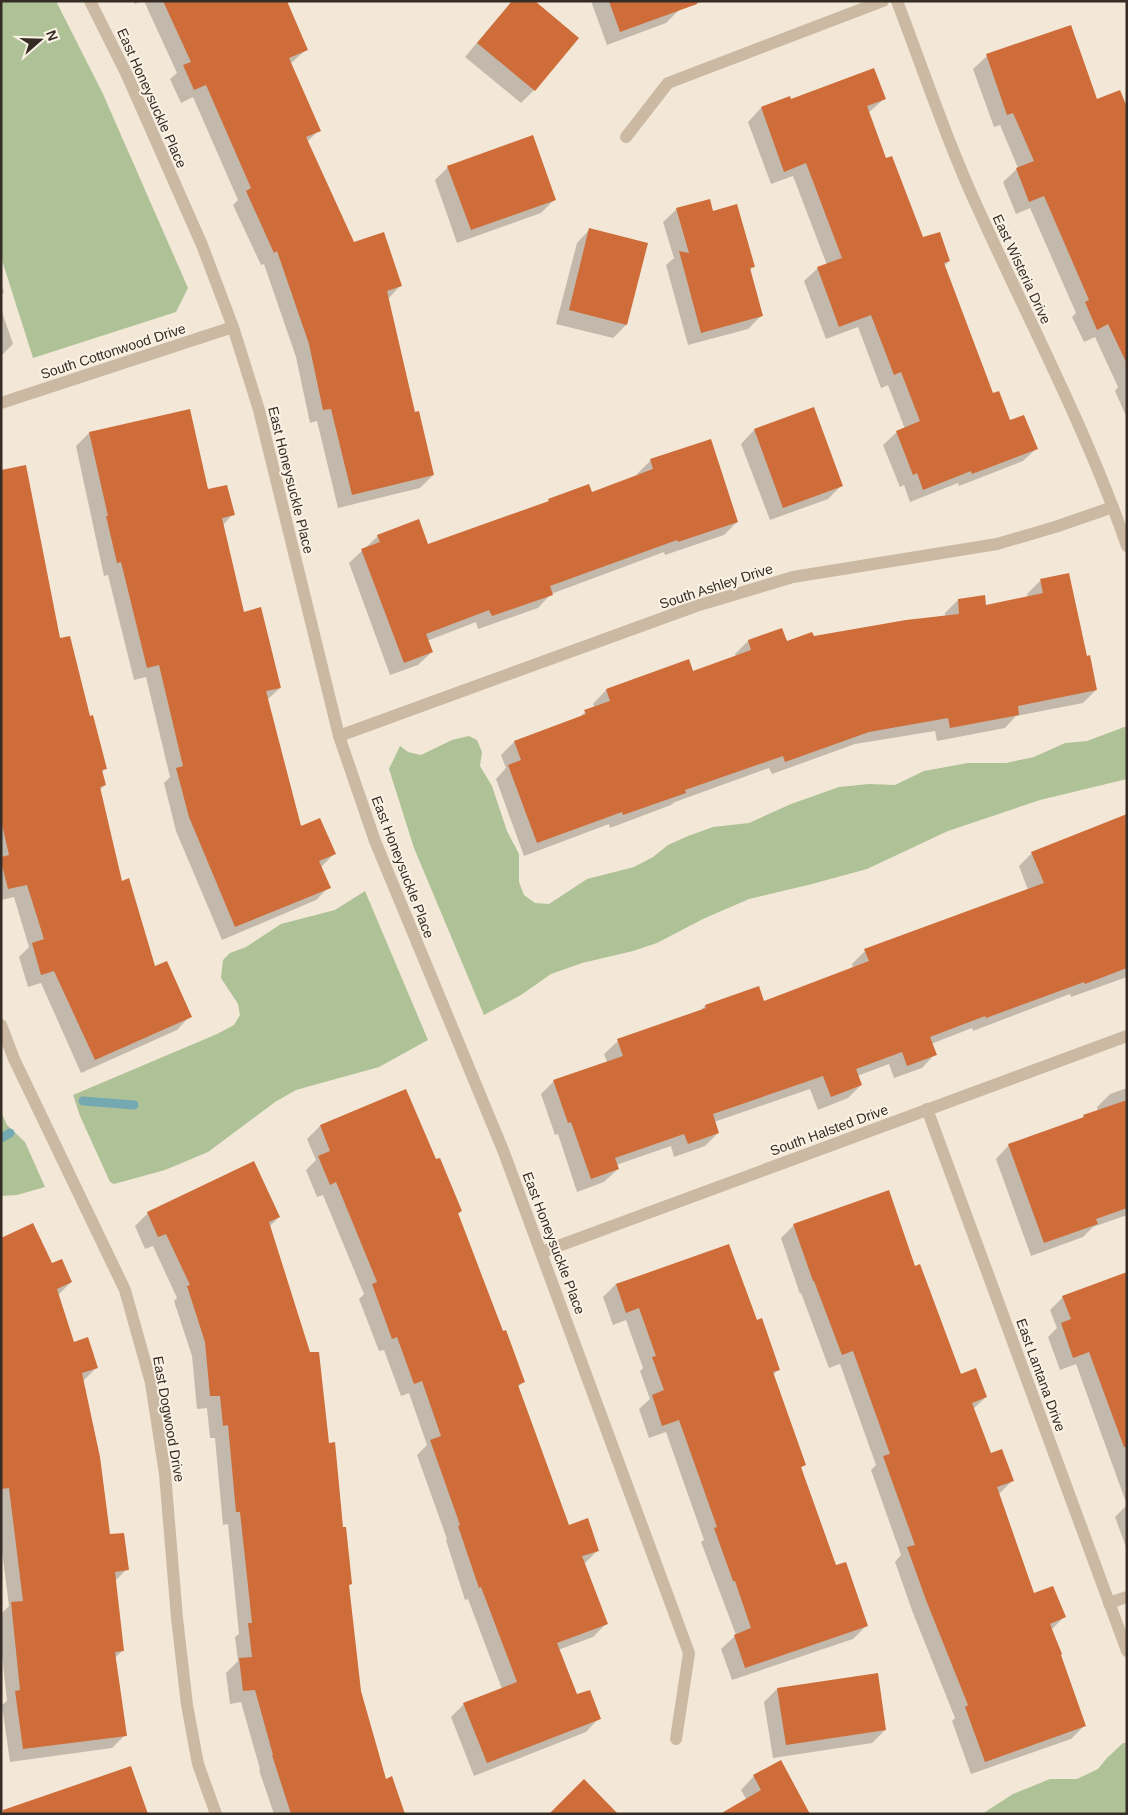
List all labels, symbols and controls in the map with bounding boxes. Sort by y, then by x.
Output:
north arrow [15,15,65,65]
street label: East Honeysuckle Place [114,26,190,170]
text: N [43,28,61,43]
street label: East Wisteria Drive [990,212,1054,327]
street label: South Cottonwood Drive [38,320,188,382]
street label: East Honeysuckle Place [265,405,317,555]
street label: South Ashley Drive [657,560,775,612]
street label: East Honeysuckle Place [368,794,438,941]
street label: South Halsted Drive [768,1101,890,1159]
street label: East Honeysuckle Place [519,1170,589,1317]
street label: East Lantana Drive [1013,1316,1069,1434]
street label: East Dogwood Drive [150,1355,188,1483]

